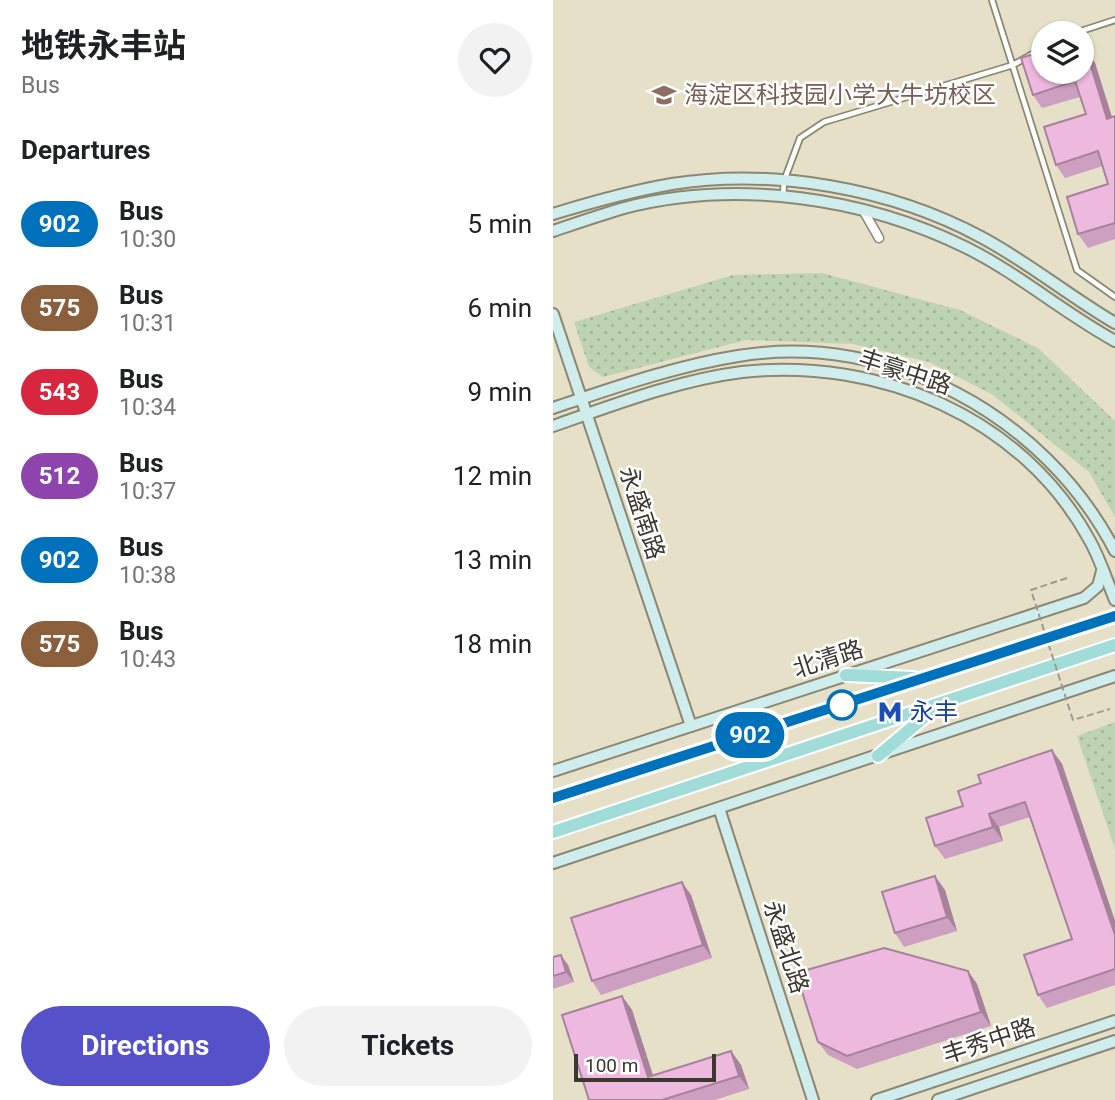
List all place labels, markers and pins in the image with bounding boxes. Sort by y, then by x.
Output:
school or university icon: 海淀区科技园小学大牛坊校区 [650,81,678,109]
place label: 海淀区科技园小学大牛坊校区 [684,81,996,109]
unlabelled marker [827,690,857,720]
metro station icon: 永丰 [876,698,904,726]
place label: 永丰 [910,698,958,726]

